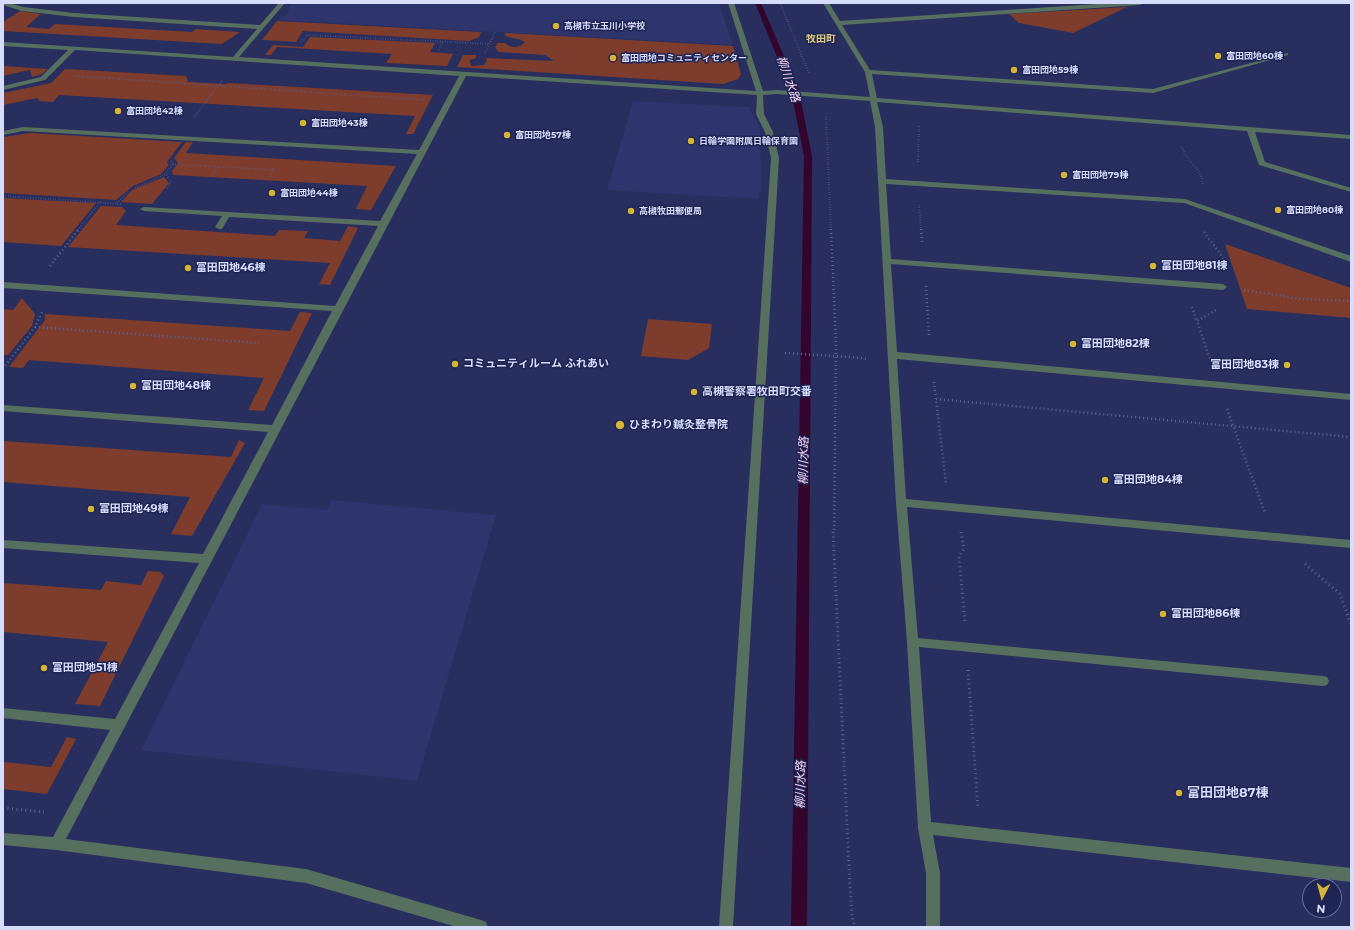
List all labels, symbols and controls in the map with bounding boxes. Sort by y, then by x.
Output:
marker: 高槻市立玉川小学校 [551,21,561,31]
place label: 高槻市立玉川小学校 [564,21,645,31]
district label: 牧田町 [806,33,836,45]
marker: 富田団地60棟 [1213,51,1223,61]
place label: 富田団地60棟 [1226,51,1283,61]
marker: 富田団地コミュニティセンター [608,53,618,63]
place label: 富田団地コミュニティセンター [621,53,747,63]
water label: 柳川水路 [773,54,803,104]
marker: 富田団地59棟 [1009,65,1019,75]
place label: 富田団地59棟 [1022,65,1078,75]
marker: 富田団地42棟 [113,106,123,116]
place label: 富田団地42棟 [126,106,183,116]
marker: 富田団地43棟 [298,118,308,128]
place label: 富田団地43棟 [311,118,367,128]
marker: 富田団地57棟 [502,130,512,140]
place label: 富田団地57棟 [515,130,571,140]
marker: 日輪学園附属日輪保育園 [686,136,696,146]
place label: 日輪学園附属日輪保育園 [699,136,798,146]
marker: 富田団地79棟 [1059,170,1069,180]
place label: 富田団地79棟 [1072,170,1128,180]
marker: 富田団地44棟 [267,188,277,198]
place label: 富田団地44棟 [280,188,337,198]
marker: 富田団地80棟 [1273,205,1283,215]
place label: 富田団地80棟 [1286,205,1343,215]
marker: 高槻牧田郵便局 [626,206,636,216]
place label: 高槻牧田郵便局 [639,206,702,216]
place label: 富田団地81棟 [1161,259,1228,273]
place label: 富田団地46棟 [196,261,266,275]
marker: 富田団地81棟 [1148,261,1158,271]
marker: 富田団地46棟 [183,263,193,273]
place label: 富田団地82棟 [1081,337,1150,351]
marker: 富田団地82棟 [1068,339,1078,349]
place label: コミュニティルーム ふれあい [463,357,609,371]
place label: 富田団地83棟 [1210,358,1279,372]
marker: コミュニティルーム ふれあい [450,359,460,369]
marker: 富田団地83棟 [1282,360,1292,370]
place label: 富田団地48棟 [141,379,211,393]
marker: 富田団地48棟 [128,381,138,391]
place label: 高槻警察署牧田町交番 [702,385,812,399]
marker: 高槻警察署牧田町交番 [689,387,699,397]
place label: ひまわり鍼灸整骨院 [629,418,728,432]
marker: ひまわり鍼灸整骨院 [614,419,626,431]
water label: 柳川水路 [796,437,812,485]
place label: 富田団地84棟 [1113,473,1183,487]
marker: 富田団地84棟 [1100,475,1110,485]
place label: 富田団地49棟 [99,502,169,516]
marker: 富田団地49棟 [86,504,96,514]
place label: 富田団地86棟 [1171,607,1240,621]
marker: 富田団地86棟 [1158,609,1168,619]
place label: 富田団地51棟 [52,661,118,675]
marker: 富田団地51棟 [39,663,49,673]
water label: 柳川水路 [793,761,809,809]
place label: 富田団地87棟 [1187,785,1269,801]
marker: 富田団地87棟 [1174,788,1184,798]
north arrow [1302,878,1342,918]
text: N [1316,902,1326,916]

